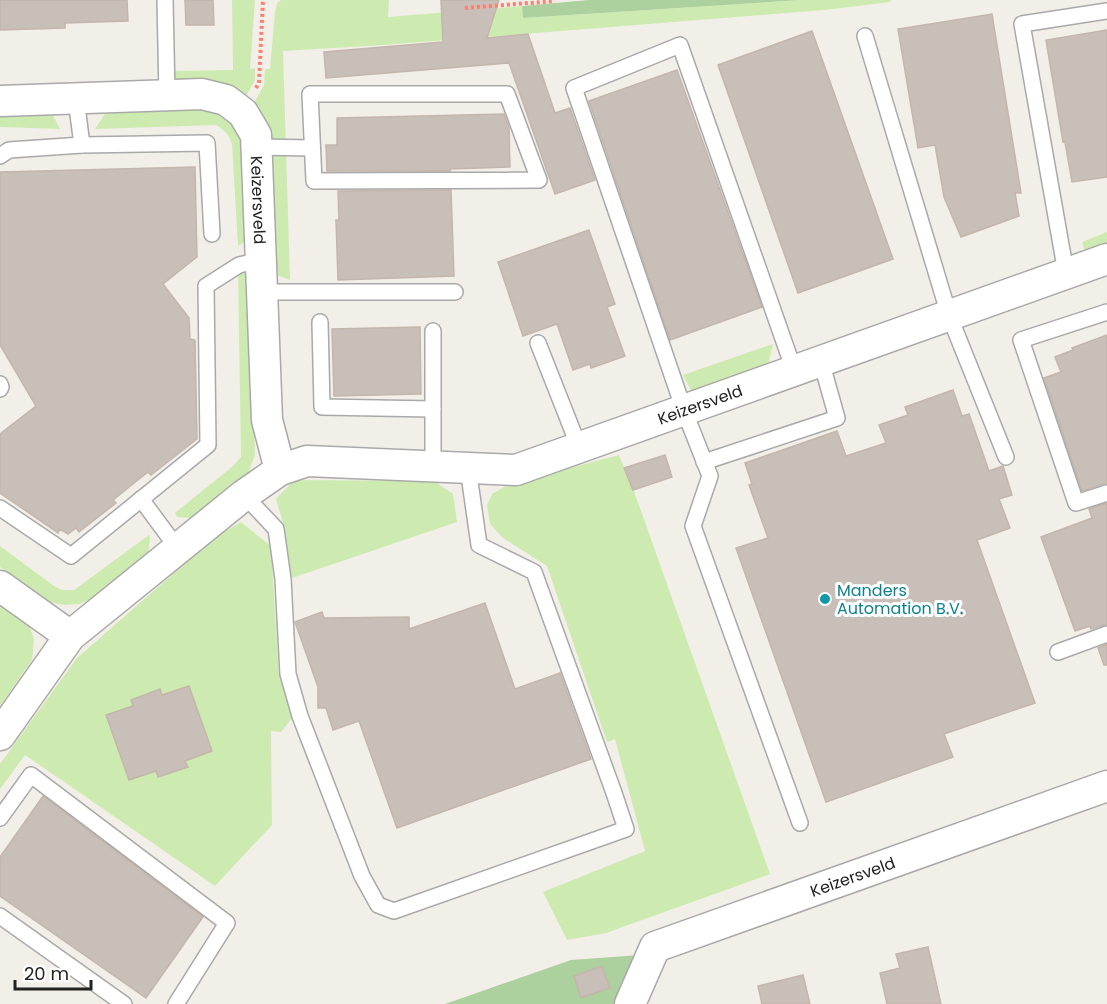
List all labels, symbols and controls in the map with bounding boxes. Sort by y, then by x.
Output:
street label: Keizersveld [245,155,272,245]
street label: Keizersveld [654,379,746,430]
place label: Manders Automation B.V. [837,579,963,620]
marker: Manders Automation B.V. [818,592,832,606]
street label: Keizersveld [807,851,898,902]
scale bar [15,953,92,991]
text: 20 m [24,961,69,986]

